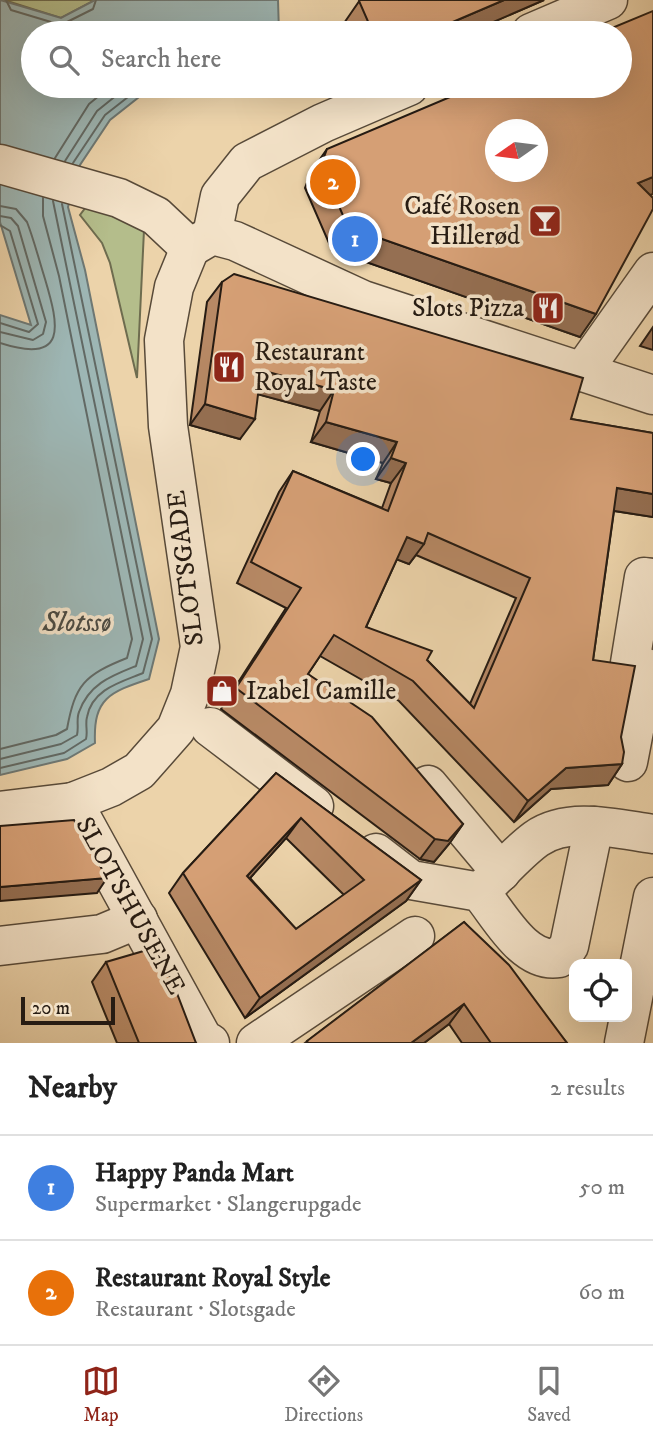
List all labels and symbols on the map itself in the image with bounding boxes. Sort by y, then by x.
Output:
north arrow [485,119,548,182]
pin: 2 [310,156,356,208]
place label: Café Rosen Hillerød [404,190,520,253]
bar icon: Café Rosen Hillerød [526,202,564,240]
pin: 1 [332,213,378,265]
restaurant icon: Slots Pizza [529,289,567,327]
place label: Slots Pizza [412,292,524,325]
place label: Restaurant Royal Taste [254,336,377,399]
restaurant icon: Restaurant Royal Taste [210,348,248,386]
your location [346,442,380,476]
street label: SLOTSGADE [160,488,212,648]
water label: Slotssø [42,605,111,640]
shop icon: Izabel Camille [203,672,241,710]
place label: Izabel Camille [246,675,396,708]
street label: SLOTSHUSENE [68,811,192,1001]
scale bar [21,994,116,1026]

